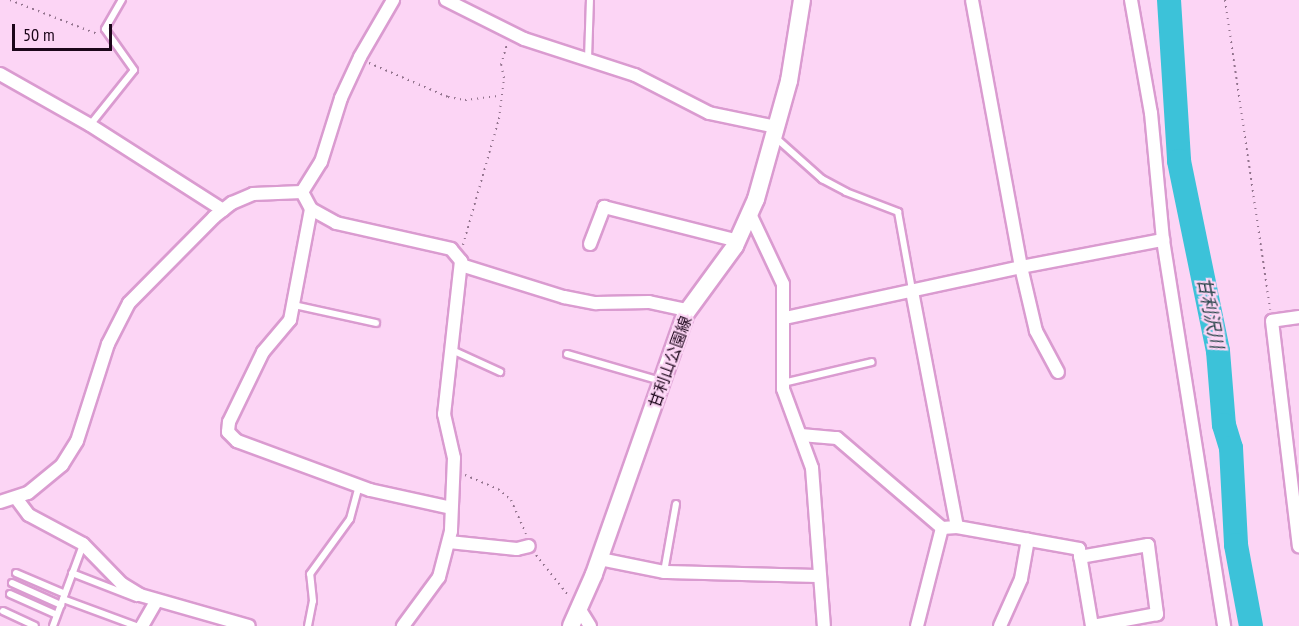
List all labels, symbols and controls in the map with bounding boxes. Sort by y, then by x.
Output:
scale bar [15,12,116,50]
text: 50 m [23,23,55,46]
water label: 甘利沢川 [1193,276,1227,350]
street label: 甘利山公園線 [645,314,695,410]

